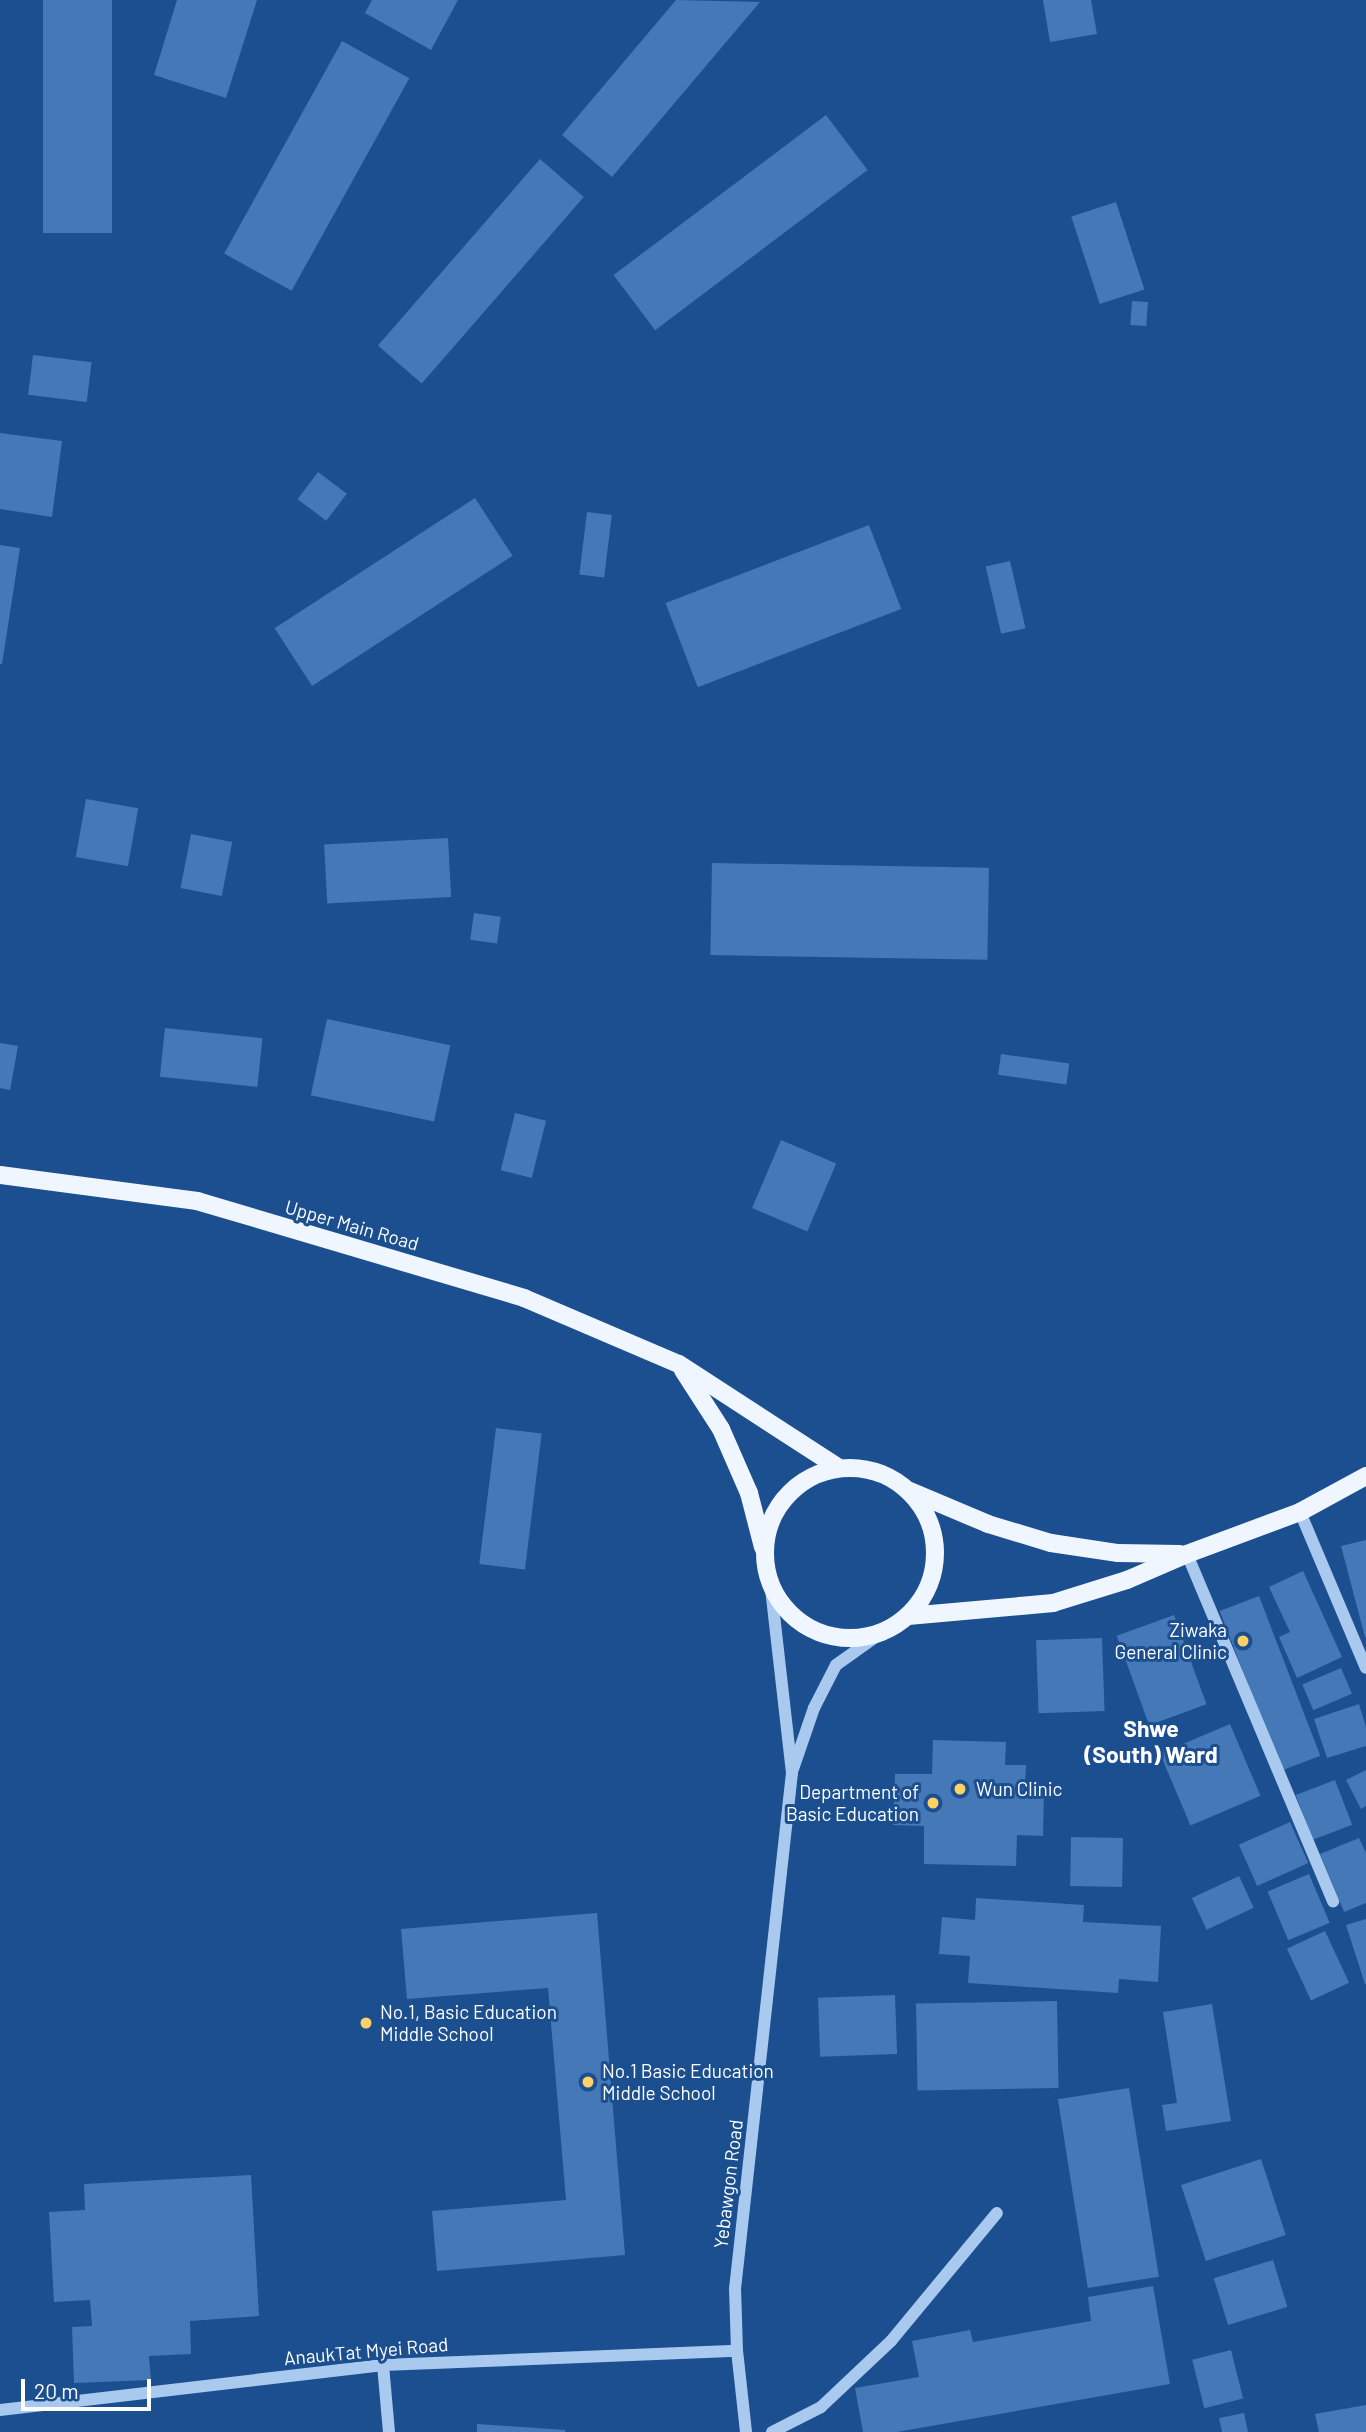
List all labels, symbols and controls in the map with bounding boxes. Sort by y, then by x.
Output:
street label: Upper Main Road [282,1195,422,1255]
place label: Ziwaka General Clinic [1115,1619,1227,1663]
marker: Ziwaka General Clinic [1233,1631,1253,1651]
district label: Shwe (South) Ward [1084,1714,1218,1768]
place label: Wun Clinic [976,1778,1062,1800]
marker: Wun Clinic [950,1779,970,1799]
place label: Department of Basic Education [786,1781,919,1825]
marker: Department of Basic Education [925,1795,941,1811]
place label: No.1, Basic Education Middle School [380,2001,557,2045]
marker: No.1, Basic Education Middle School [358,2015,374,2031]
place label: No.1 Basic Education Middle School [602,2060,774,2104]
marker: No.1 Basic Education Middle School [580,2074,596,2090]
street label: Yebawgon Road [709,2118,747,2250]
street label: AnaukTat Myei Road [283,2332,449,2370]
scale bar [24,2366,154,2410]
text: 20 m [34,2378,79,2403]

